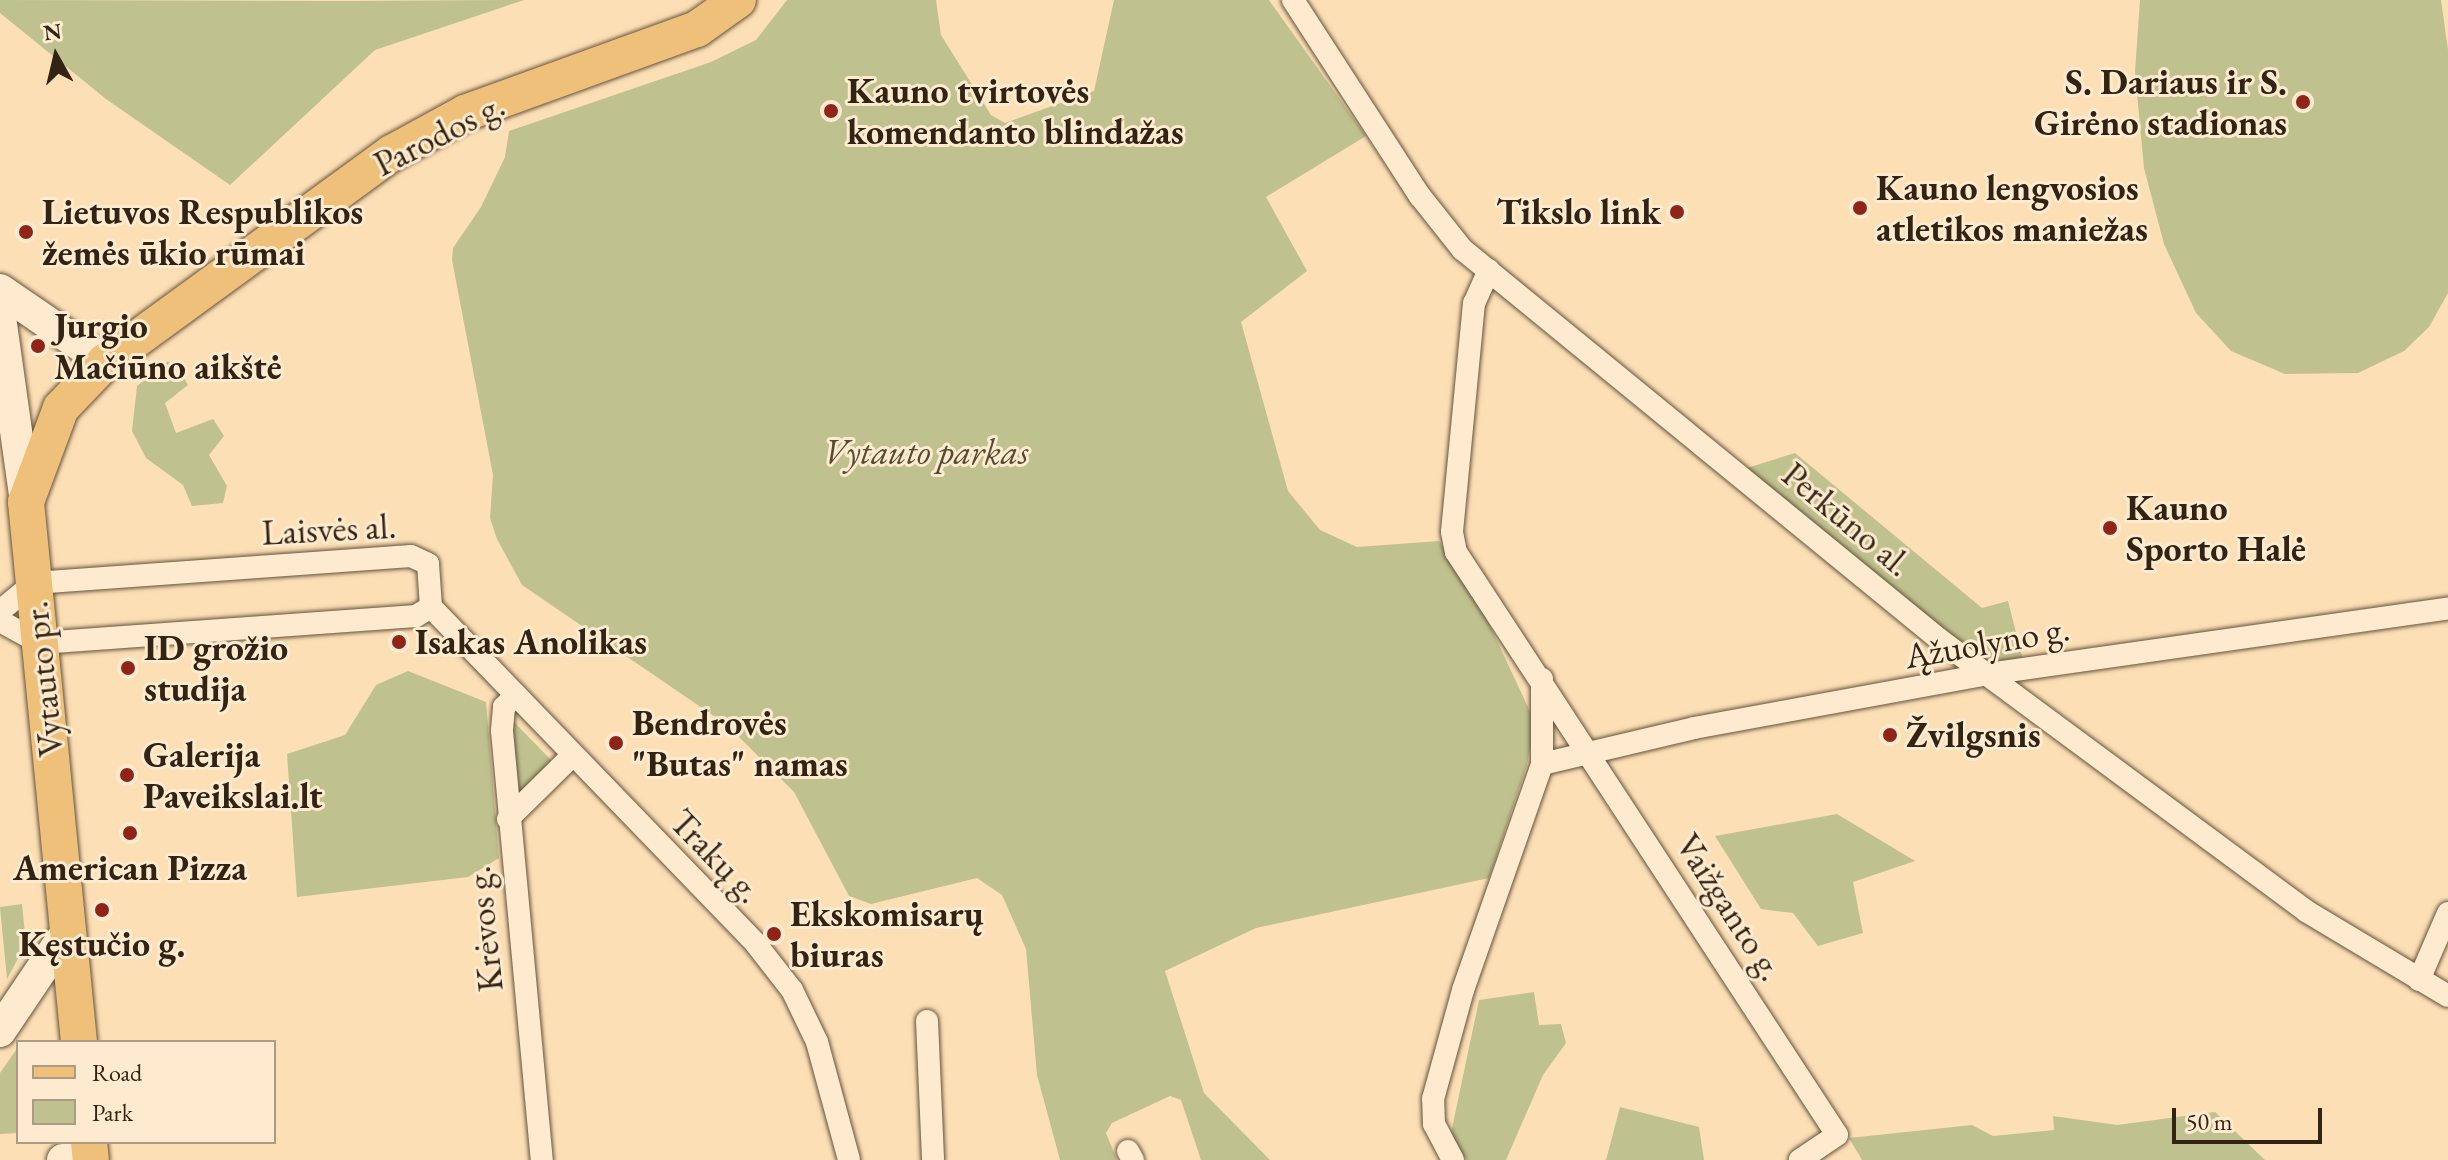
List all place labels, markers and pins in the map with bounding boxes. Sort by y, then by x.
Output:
place label: S. Dariaus ir S. Girėno stadionas [2034,59,2287,144]
place label: Kauno tvirtovės komendanto blindažas [847,68,1184,153]
marker: S. Dariaus ir S. Girėno stadionas [2294,93,2312,111]
marker: Kauno tvirtovės komendanto blindažas [822,102,840,120]
place label: Kauno lengvosios atletikos maniežas [1876,165,2148,250]
place label: Lietuvos Respublikos žemės ūkio rūmai [42,189,363,274]
place label: Tikslo link [1496,190,1661,234]
marker: Kauno lengvosios atletikos maniežas [1851,199,1869,217]
marker: Tikslo link [1668,203,1686,221]
marker: Lietuvos Respublikos žemės ūkio rūmai [17,223,35,241]
place label: Jurgio Mačiūno aikštė [54,303,282,388]
marker: Jurgio Mačiūno aikštė [29,337,47,355]
place label: Kauno Sporto Halė [2126,485,2306,570]
marker: Kauno Sporto Halė [2101,519,2119,537]
place label: Isakas Anolikas [415,620,647,664]
place label: ID grožio studija [144,625,288,710]
marker: Isakas Anolikas [390,633,408,651]
marker: ID grožio studija [119,659,137,677]
place label: Bendrovės "Butas" namas [632,700,848,785]
place label: Žvilgsnis [1906,713,2041,757]
marker: Žvilgsnis [1881,726,1899,744]
place label: Galerija Paveikslai.lt [143,732,323,817]
marker: Bendrovės "Butas" namas [607,734,625,752]
marker: Galerija Paveikslai.lt [118,766,136,784]
marker: American Pizza [121,824,139,842]
place label: American Pizza [13,846,247,890]
place label: Ekskomisarų biuras [790,891,983,976]
marker: Kęstučio g. [93,901,111,919]
place label: Kęstučio g. [19,922,185,966]
marker: Ekskomisarų biuras [765,925,783,943]

